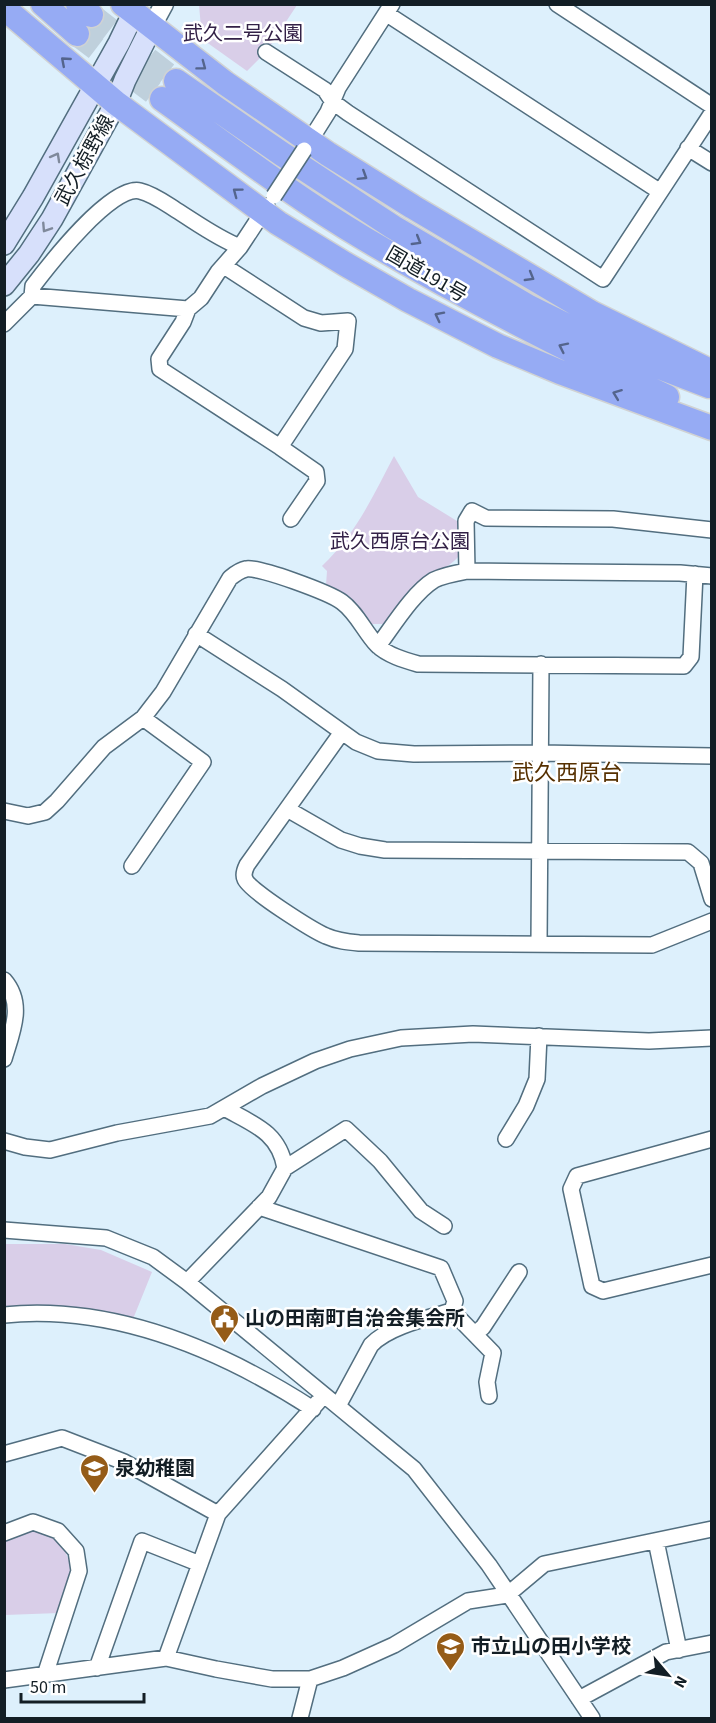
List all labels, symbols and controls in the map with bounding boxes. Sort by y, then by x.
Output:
park label: 武久二号公園 [183,20,303,48]
one-way arrow [61,57,72,68]
one-way arrow [196,58,207,69]
street label: 武久椋野線 [48,110,121,211]
one-way arrow [49,153,60,163]
one-way arrow [357,168,367,180]
one-way arrow [233,188,244,199]
one-way arrow [42,221,53,232]
one-way arrow [411,233,421,245]
street label: 国道191号 [381,240,472,309]
one-way arrow [524,270,534,281]
one-way arrow [434,312,445,323]
one-way arrow [558,343,569,355]
one-way arrow [612,388,623,401]
park label: 武久西原台公園 [330,528,470,556]
district label: 武久西原台 [512,757,622,789]
public building icon: 山の田南町自治会集会所 [208,1302,240,1344]
place label: 山の田南町自治会集会所 [245,1305,465,1333]
school or university icon: 泉幼稚園 [78,1452,110,1494]
place label: 泉幼稚園 [115,1455,195,1483]
school or university icon: 市立山の田小学校 [434,1630,466,1672]
place label: 市立山の田小学校 [471,1633,631,1661]
north arrow [638,1645,698,1705]
scale bar [21,1666,144,1704]
text: N [668,1672,692,1692]
text: 50 m [30,1675,66,1700]

